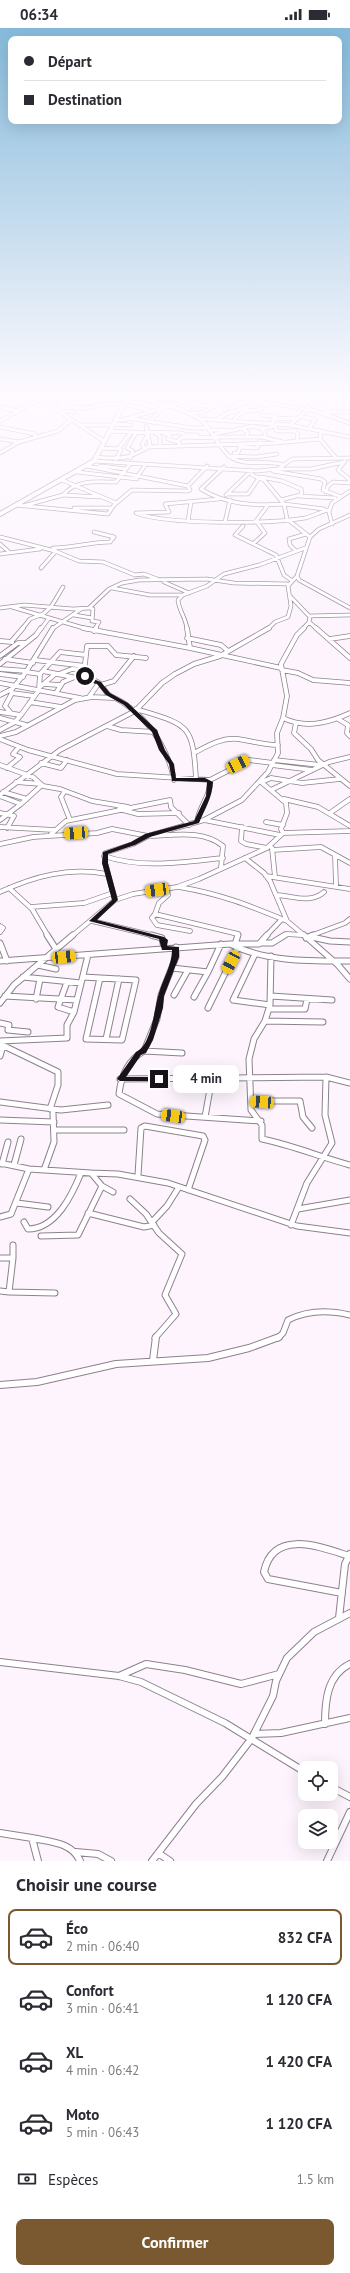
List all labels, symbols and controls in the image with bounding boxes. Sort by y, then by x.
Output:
text: 06:34 [20,5,58,24]
text: Départ [48,52,92,71]
text: Destination [48,90,122,109]
route start [76,667,94,685]
car [225,753,251,775]
car [64,826,88,840]
car [144,882,170,898]
car [220,949,242,975]
car [51,950,77,964]
callout: 4 min [173,1065,239,1093]
route end [150,1070,168,1088]
text: 4 min [190,1070,222,1087]
car [250,1095,274,1109]
car [160,1108,186,1124]
map controls [298,1761,338,1849]
button: locate [298,1761,338,1801]
button: layers [298,1809,338,1849]
text: Choisir une course [16,1873,157,1896]
icon: car [18,1919,54,1955]
text: Éco [66,1919,88,1938]
text: 832 CFA [278,1928,332,1947]
text: 2 min · 06:40 [66,1938,139,1955]
icon: car [18,1981,54,2017]
text: Confort [66,1981,114,2000]
text: 1 120 CFA [266,1990,332,2009]
text: 3 min · 06:41 [66,2000,139,2017]
icon: car [18,2043,54,2079]
text: XL [66,2043,83,2062]
text: 1 420 CFA [266,2052,332,2071]
text: 4 min · 06:42 [66,2062,139,2079]
icon: car [18,2105,54,2141]
text: Moto [66,2105,99,2124]
text: 1 120 CFA [266,2114,332,2133]
text: 5 min · 06:43 [66,2124,139,2141]
icon: cash [16,2168,38,2190]
text: Espèces [48,2170,98,2189]
text: 1.5 km [297,2171,334,2188]
button: Confirmer [16,2219,334,2265]

